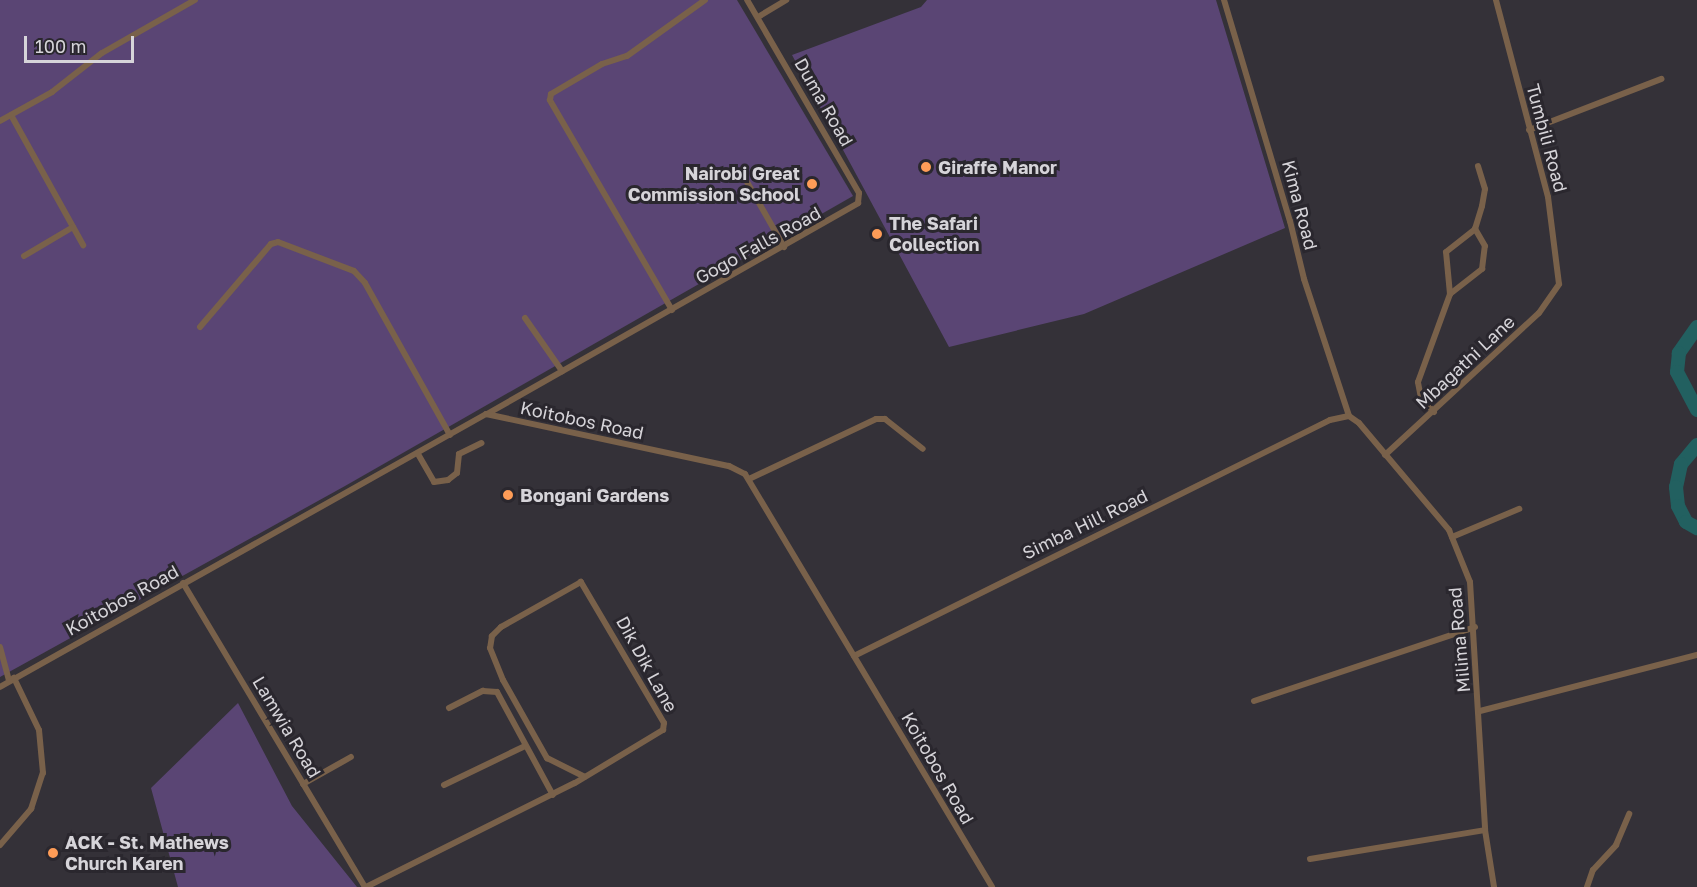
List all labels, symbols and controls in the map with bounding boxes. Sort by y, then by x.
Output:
scale bar [27,24,136,62]
text: 100 m [35,35,86,57]
street label: Duma Road [790,54,858,150]
street label: Tumbili Road [1522,81,1572,195]
place label: Giraffe Manor [938,156,1057,178]
street label: Kima Road [1278,158,1322,252]
marker: Giraffe Manor [919,160,933,174]
place label: Nairobi Great Commission School [628,163,800,206]
marker: Nairobi Great Commission School [805,177,819,191]
street label: Gogo Falls Road [692,202,824,288]
place label: The Safari Collection [889,213,979,256]
marker: The Safari Collection [870,227,884,241]
street label: Mbagathi Lane [1411,311,1519,413]
street label: Koitobos Road [518,396,646,444]
place label: Bongani Gardens [520,484,669,506]
street label: Simba Hill Road [1019,484,1151,564]
marker: Bongani Gardens [501,488,515,502]
street label: Koitobos Road [62,560,182,640]
street label: Milima Road [1444,586,1474,694]
street label: Dik Dik Lane [612,612,682,716]
street label: Lamwia Road [248,672,326,782]
street label: Koitobos Road [897,708,979,828]
place label: ACK - St. Mathews Church Karen [65,832,229,874]
marker: ACK - St. Mathews Church Karen [46,846,60,860]

